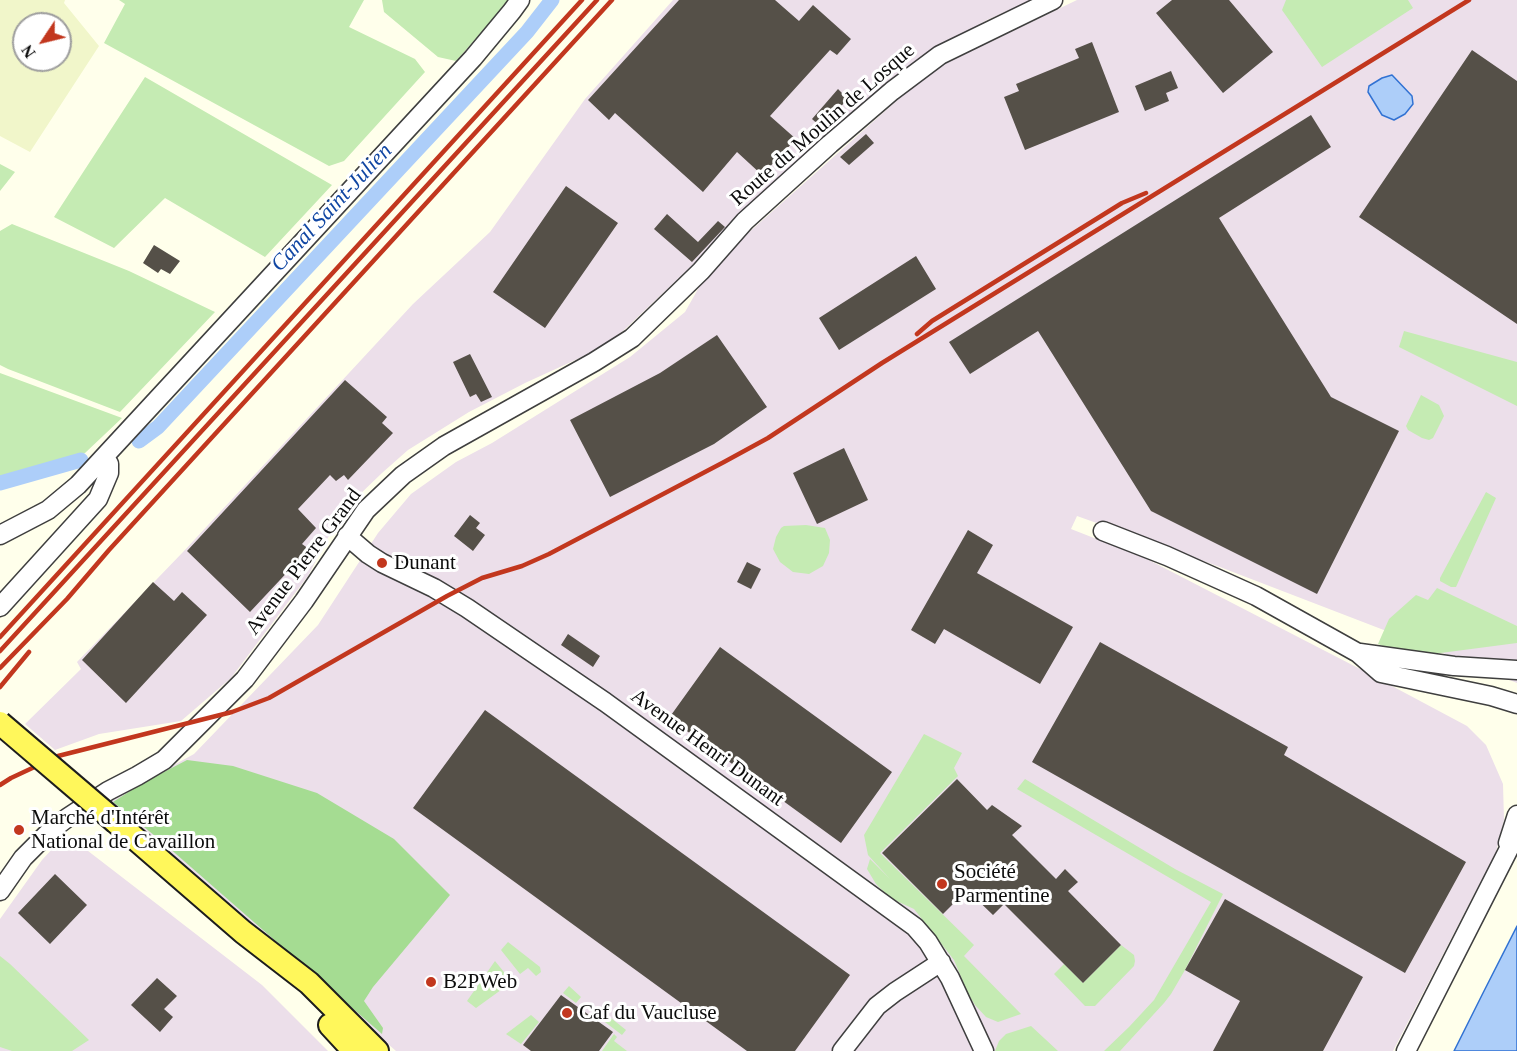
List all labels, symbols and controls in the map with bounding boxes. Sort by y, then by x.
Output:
north arrow [12,12,72,72]
street label: Route du Moulin de Losque [726,38,920,212]
text: N [18,42,39,61]
water label: Canal Saint-Julien [266,138,398,278]
street label: Avenue Pierre Grand [241,484,367,640]
place label: Dunant [394,550,456,576]
marker: Dunant [375,556,389,570]
street label: Avenue Henri Dunant [625,684,789,812]
place label: Marché d'Intérêt National de Cavaillon [31,805,215,855]
marker: Marché d'Intérêt National de Cavaillon [12,823,26,837]
place label: Société Parmentine [954,859,1050,909]
marker: Société Parmentine [935,877,949,891]
place label: B2PWeb [443,969,517,995]
marker: B2PWeb [424,975,438,989]
place label: Caf du Vaucluse [579,1000,717,1026]
marker: Caf du Vaucluse [560,1006,574,1020]

